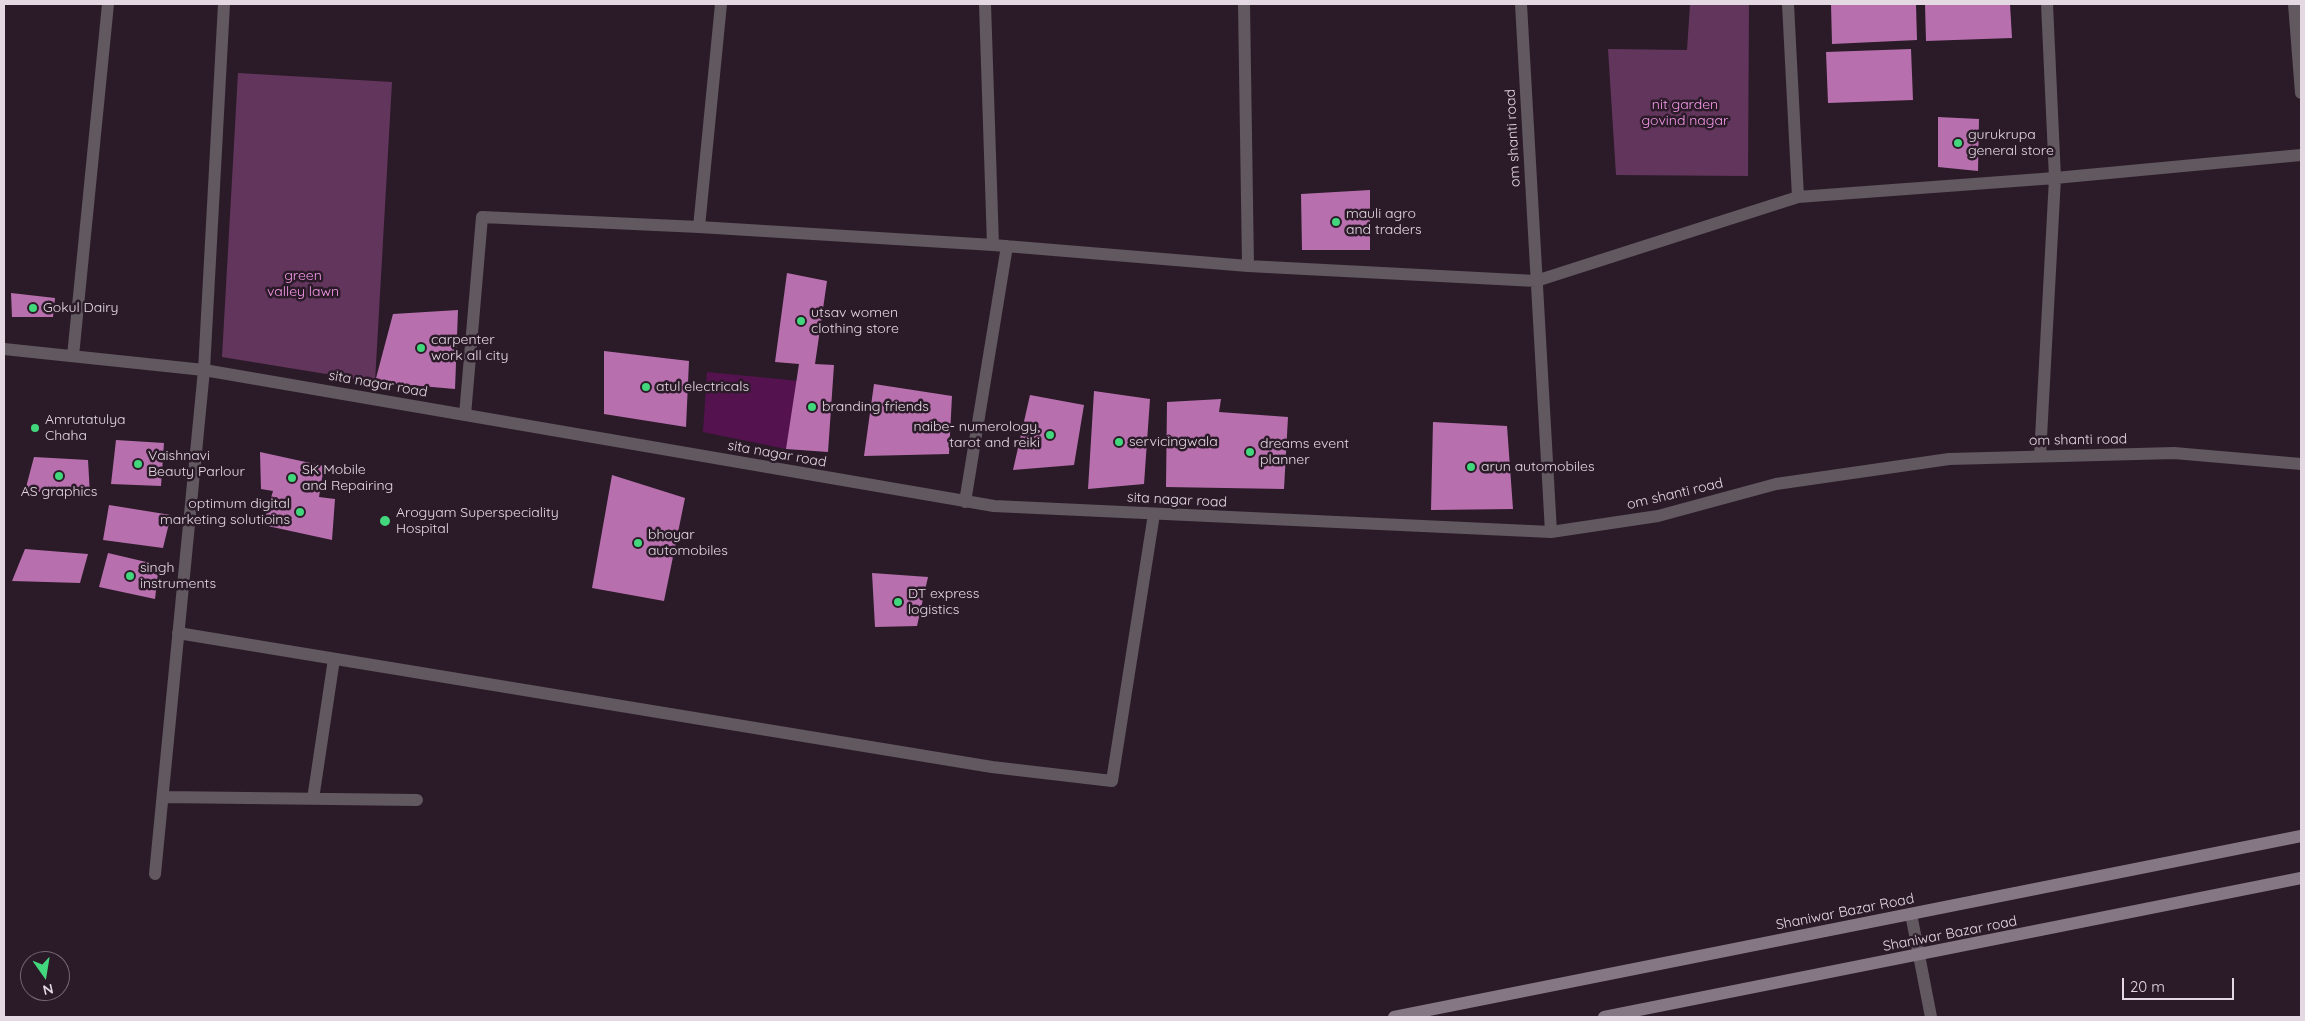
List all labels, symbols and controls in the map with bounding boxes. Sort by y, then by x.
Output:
street label: om shanti road [1502,89,1524,187]
park label: nit garden govind nagar [1642,97,1728,130]
place label: gurukrupa general store [1968,127,2054,160]
marker: gurukrupa general store [1952,137,1964,149]
place label: mauli agro and traders [1346,206,1422,238]
marker: mauli agro and traders [1330,216,1342,228]
park label: green valley lawn [267,268,339,300]
place label: Gokul Dairy [43,300,119,316]
marker: Gokul Dairy [27,302,39,314]
place label: utsav women clothing store [811,305,899,338]
marker: utsav women clothing store [795,315,807,327]
place label: carpenter work all city [431,332,508,364]
marker: carpenter work all city [415,342,427,354]
street label: sita nagar road [327,367,429,401]
place label: atul electricals [656,379,749,395]
marker: atul electricals [640,381,652,393]
place label: branding friends [822,399,929,415]
marker: branding friends [806,401,818,413]
place label: Amrutatulya Chaha [45,412,126,444]
place label: naibe- numerology, tarot and reiki [914,419,1040,452]
marker: Amrutatulya Chaha [29,422,41,434]
marker: naibe- numerology, tarot and reiki [1044,429,1056,441]
street label: om shanti road [2029,431,2127,449]
place label: servicingwala [1129,434,1218,450]
marker: servicingwala [1113,436,1125,448]
place label: dreams event planner [1260,436,1349,468]
street label: sita nagar road [726,437,828,471]
marker: dreams event planner [1244,446,1256,458]
place label: Vaishnavi Beauty Parlour [148,448,245,481]
marker: Vaishnavi Beauty Parlour [132,458,144,470]
place label: arun automobiles [1481,459,1594,475]
marker: arun automobiles [1465,461,1477,473]
place label: SK Mobile and Repairing [302,462,393,494]
marker: AS graphics [53,470,65,482]
marker: SK Mobile and Repairing [286,472,298,484]
street label: om shanti road [1625,475,1725,513]
place label: AS graphics [21,484,97,500]
street label: sita nagar road [1127,489,1227,511]
place label: optimum digital marketing solutioins [160,496,290,528]
place label: Arogyam Superspeciality Hospital [396,505,559,538]
marker: optimum digital marketing solutioins [294,506,306,518]
marker: Arogyam Superspeciality Hospital [378,514,392,528]
place label: bhoyar automobiles [648,527,728,560]
marker: bhoyar automobiles [632,537,644,549]
place label: singh instruments [140,560,216,592]
marker: singh instruments [124,570,136,582]
place label: DT express logistics [908,586,979,618]
marker: DT express logistics [892,596,904,608]
street label: Shaniwar Bazar Road [1774,890,1916,934]
street label: Shaniwar Bazar road [1882,913,2018,955]
north arrow [20,951,70,1001]
scale bar [2125,968,2238,1000]
text: 20 m [2130,977,2165,996]
text: N [41,980,55,1000]

